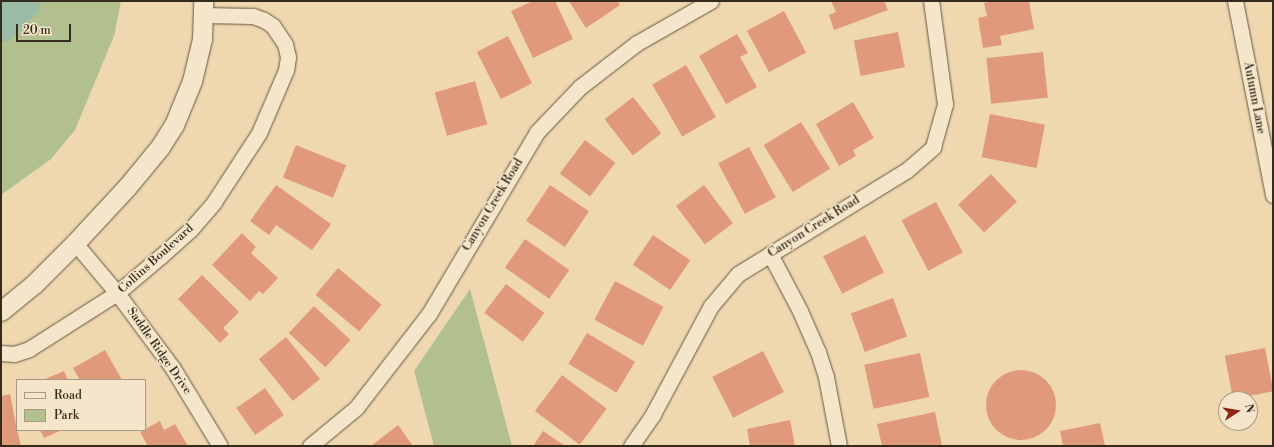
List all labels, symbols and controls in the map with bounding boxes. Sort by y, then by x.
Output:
scale bar [18,16,73,42]
text: 20 m [23,23,51,38]
street label: Autumn Lane [1240,61,1268,135]
street label: Canyon Creek Road [460,156,526,254]
street label: Canyon Creek Road [766,193,862,261]
street label: Collins Boulevard [115,221,197,297]
street label: Saddle Ridge Drive [124,305,194,397]
legend [16,379,146,431]
text: Road [54,388,82,403]
north arrow [1218,391,1258,431]
text: N [1241,403,1257,414]
text: Park [54,408,79,423]

